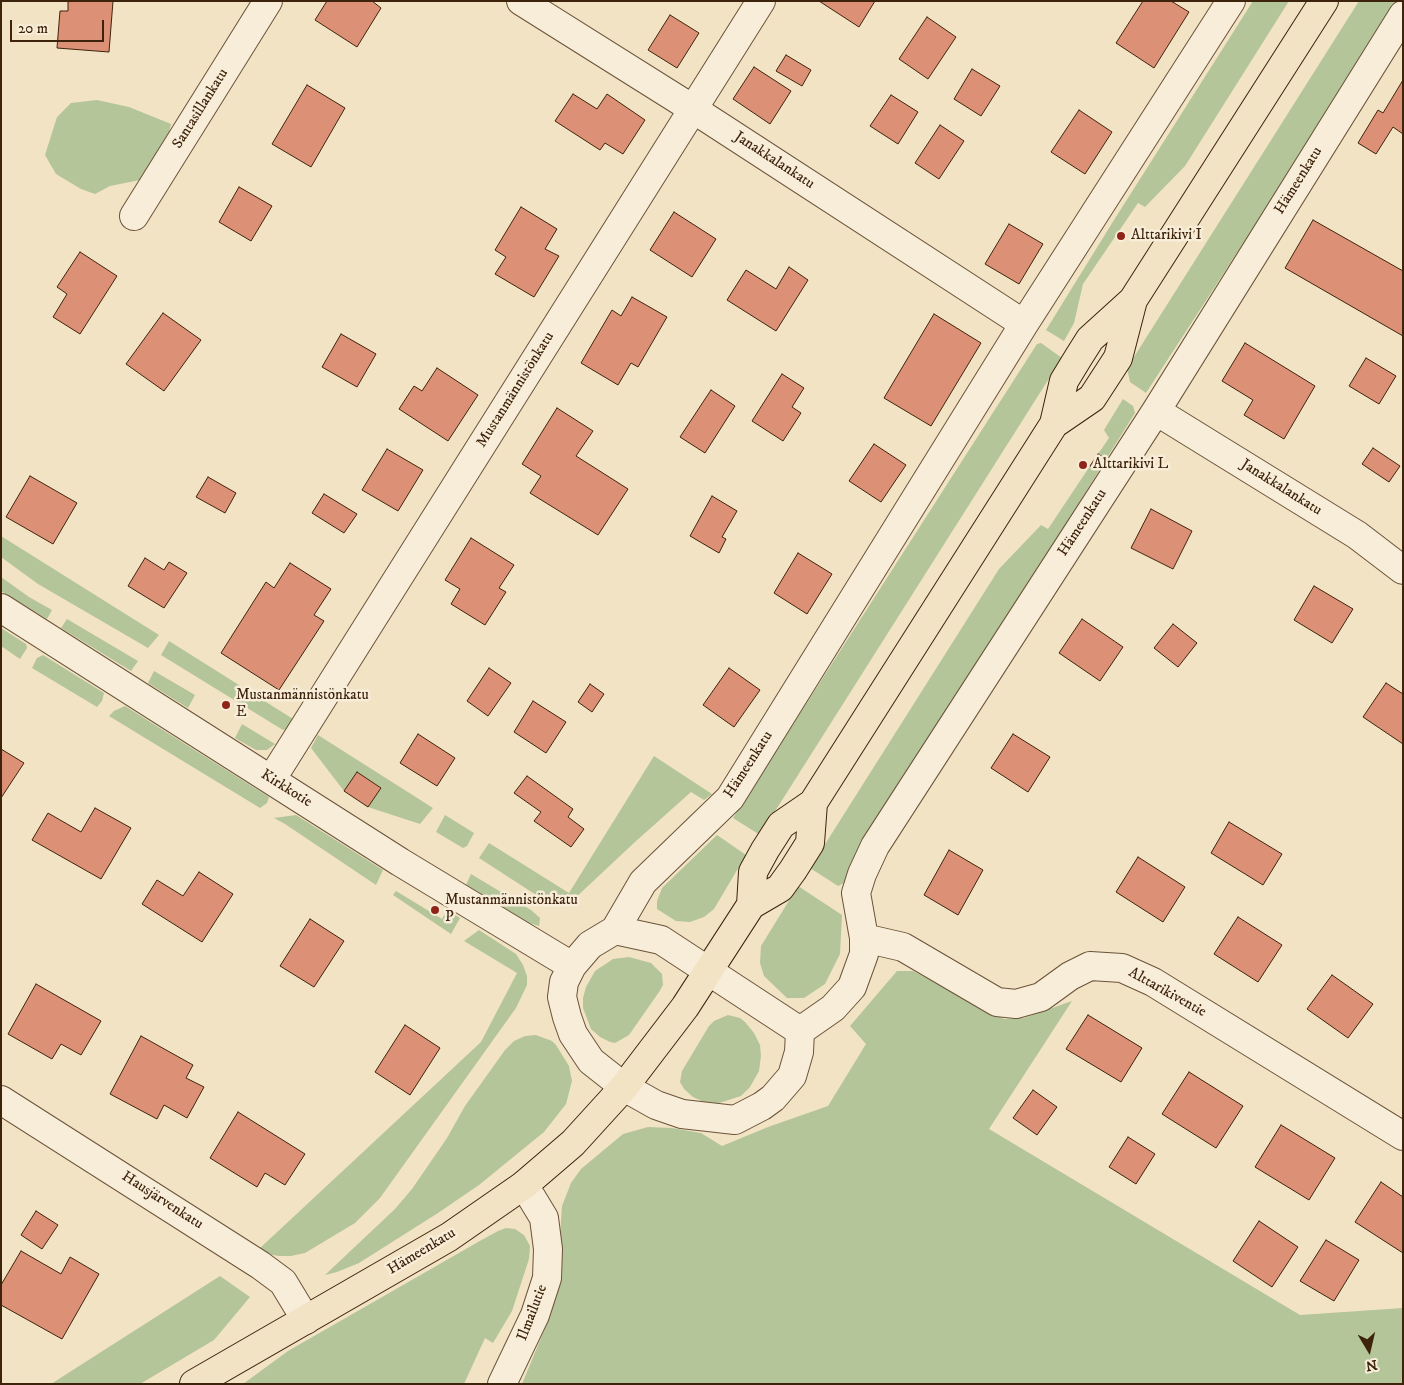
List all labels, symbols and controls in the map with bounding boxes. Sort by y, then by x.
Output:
scale bar [12,10,106,42]
text: 20 m [18,19,48,38]
street label: Santasillankatu [169,66,233,152]
street label: Janakkalankatu [730,128,818,194]
street label: Hämeenkatu [1271,144,1327,218]
place label: Alttarikivi I [1131,227,1202,245]
marker: Alttarikivi I [1115,230,1127,242]
street label: Mustanmännistönkatu [473,329,559,451]
place label: Alttarikivi L [1093,456,1168,474]
street label: Janakkalankatu [1237,456,1325,520]
marker: Alttarikivi L [1077,459,1089,471]
street label: Hämeenkatu [1055,486,1111,560]
place label: Mustanmännistönkatu E [236,687,369,722]
marker: Mustanmännistönkatu E [220,699,232,711]
street label: Hämeenkatu [721,728,777,802]
street label: Kirkkotie [257,766,315,812]
place label: Mustanmännistönkatu P [445,892,578,927]
marker: Mustanmännistönkatu P [429,904,441,916]
street label: Alttarikiventie [1125,964,1209,1022]
street label: Hausjärvenkatu [118,1168,206,1234]
street label: Hämeenkatu [385,1225,459,1279]
street label: Ilmailutie [514,1282,552,1344]
north arrow [1344,1325,1394,1375]
text: N [1364,1355,1378,1375]

